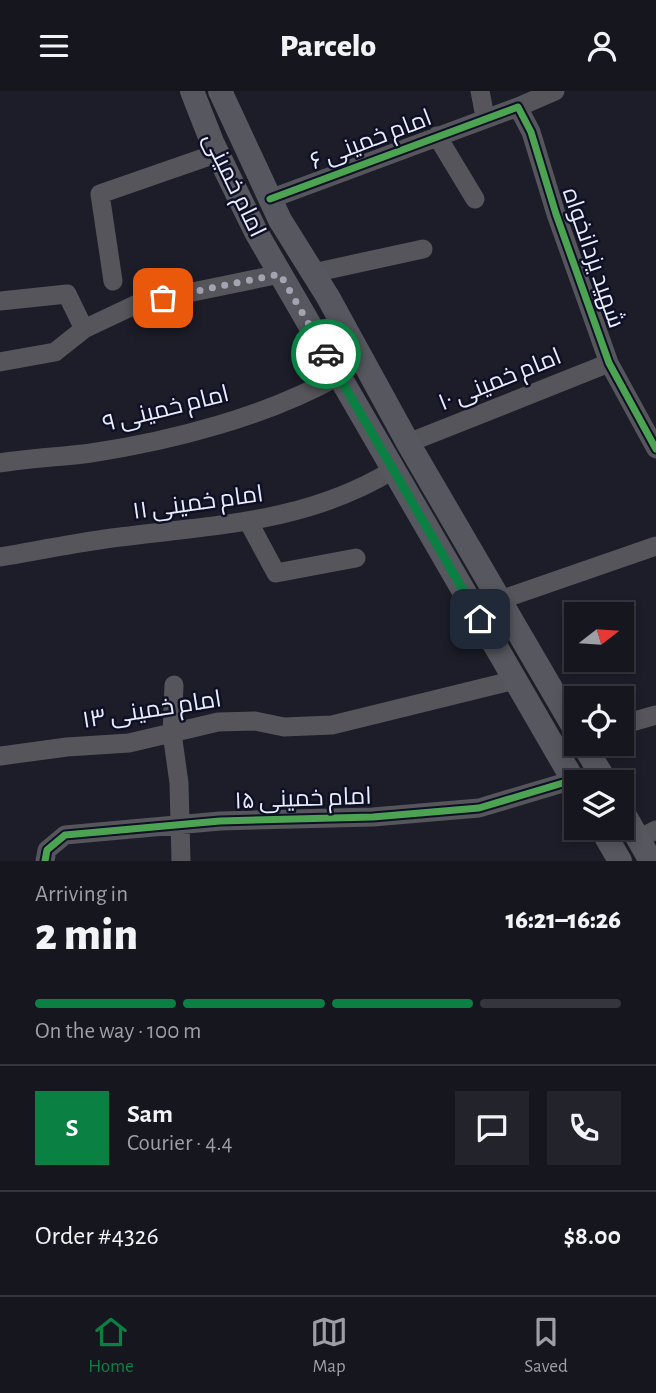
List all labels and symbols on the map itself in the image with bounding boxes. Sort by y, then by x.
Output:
street label: امام خمینی ۶ [307,106,436,177]
street label: امام خمینی [196,129,270,242]
street label: شهید یزدانخواه [557,185,629,331]
pin [133,268,193,328]
courier [291,319,361,389]
street label: امام خمینی ۱۰ [435,344,566,418]
street label: امام خمینی ۹ [100,382,232,439]
street label: امام خمینی ۱۱ [131,482,265,527]
pin [450,589,510,649]
north arrow [564,602,634,672]
street label: امام خمینی ۱۳ [81,687,224,736]
street label: امام خمینی ۱۵ [234,785,372,816]

